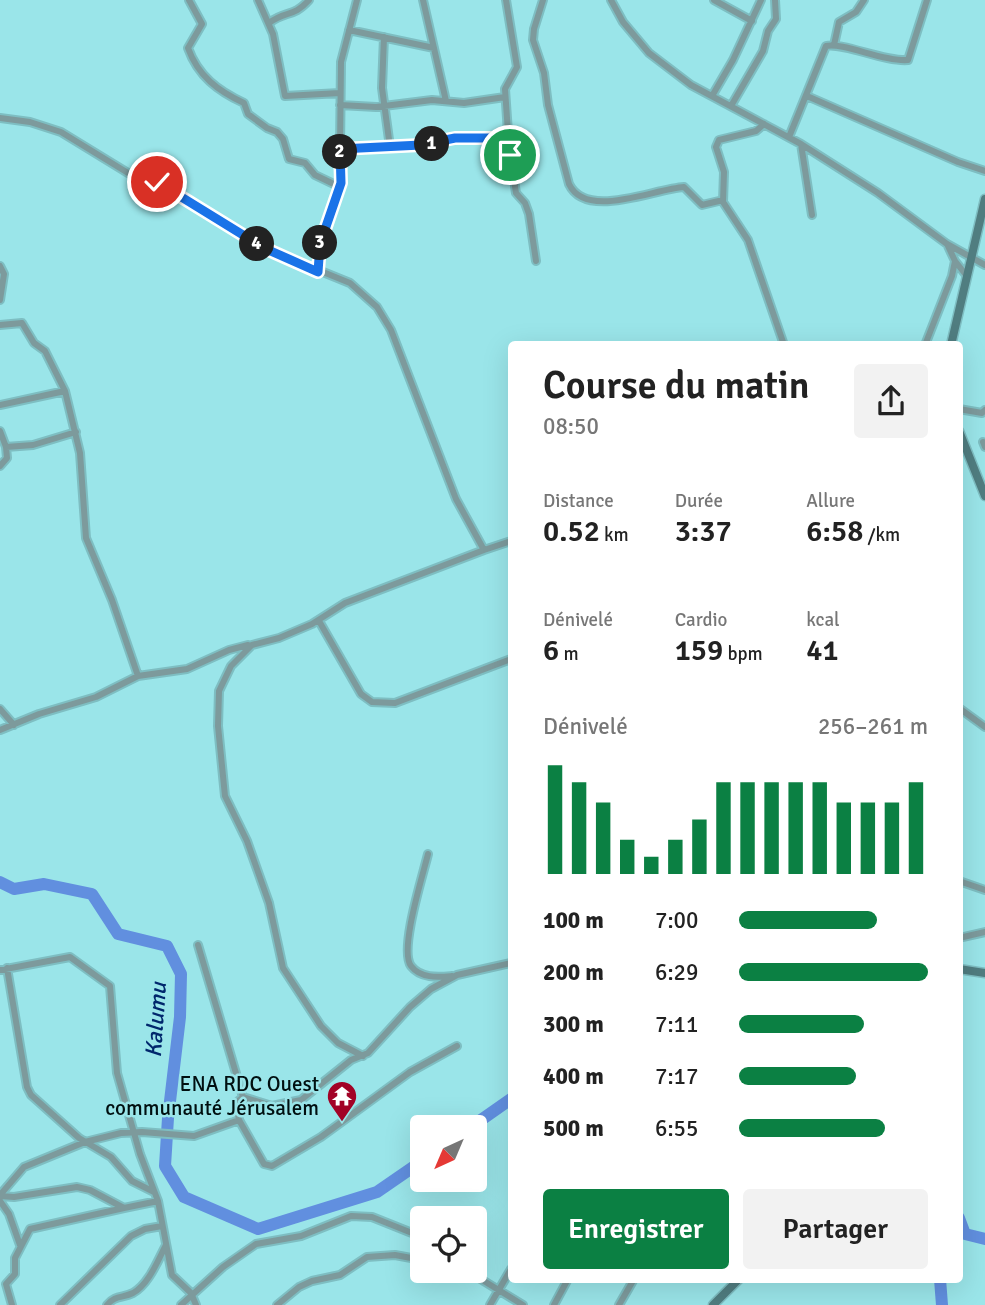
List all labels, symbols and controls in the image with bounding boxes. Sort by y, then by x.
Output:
pin [480,125,540,185]
pin: 1 [414,127,450,162]
text: 1 [426,131,437,155]
pin: 2 [322,134,358,170]
icon: arrive [491,136,529,174]
text: 2 [334,139,345,163]
pin [127,152,187,212]
icon: check [138,163,176,201]
pin: 4 [240,226,274,262]
pin: 3 [302,226,338,260]
text: 3 [314,230,325,254]
text: 4 [251,231,262,255]
text: Course du matin [543,362,810,409]
button: share [854,364,928,438]
text: 08:50 [543,412,599,441]
text: Distance [543,489,614,513]
text: Durée [675,489,723,513]
text: Allure [806,489,855,513]
text: 0.52 [543,513,600,550]
text: 3:37 [675,513,732,550]
text: 6:58 [806,513,863,550]
text: km [600,523,629,547]
text: /km [863,523,900,547]
text: Dénivelé [543,608,613,632]
text: Cardio [675,608,727,632]
text: kcal [806,608,840,632]
text: 6 [543,632,559,669]
text: 159 [675,632,723,669]
text: 41 [806,632,839,669]
text: m [559,642,579,666]
text: bpm [723,642,763,666]
text: Dénivelé [543,712,628,741]
text: 256–261 m [818,712,928,741]
text: 100 m [543,906,604,935]
text: 7:00 [655,906,698,935]
text: 200 m [543,958,604,987]
text: 6:29 [655,958,698,987]
water label: Kalumu [139,980,173,1059]
text: 300 m [543,1010,604,1039]
text: 7:11 [655,1010,698,1039]
text: 400 m [543,1062,604,1091]
text: 7:17 [655,1062,698,1091]
place label: ENA RDC Ouest communauté Jérusalem [105,1071,319,1121]
temple icon: ENA RDC Ouest communauté Jérusalem [325,1079,359,1123]
text: 500 m [543,1114,604,1143]
text: 6:55 [655,1114,698,1143]
north arrow [410,1115,486,1192]
map controls [410,1115,487,1283]
button: Enregistrer [543,1189,729,1269]
button: Partager [743,1189,928,1269]
button: locate [410,1206,487,1283]

